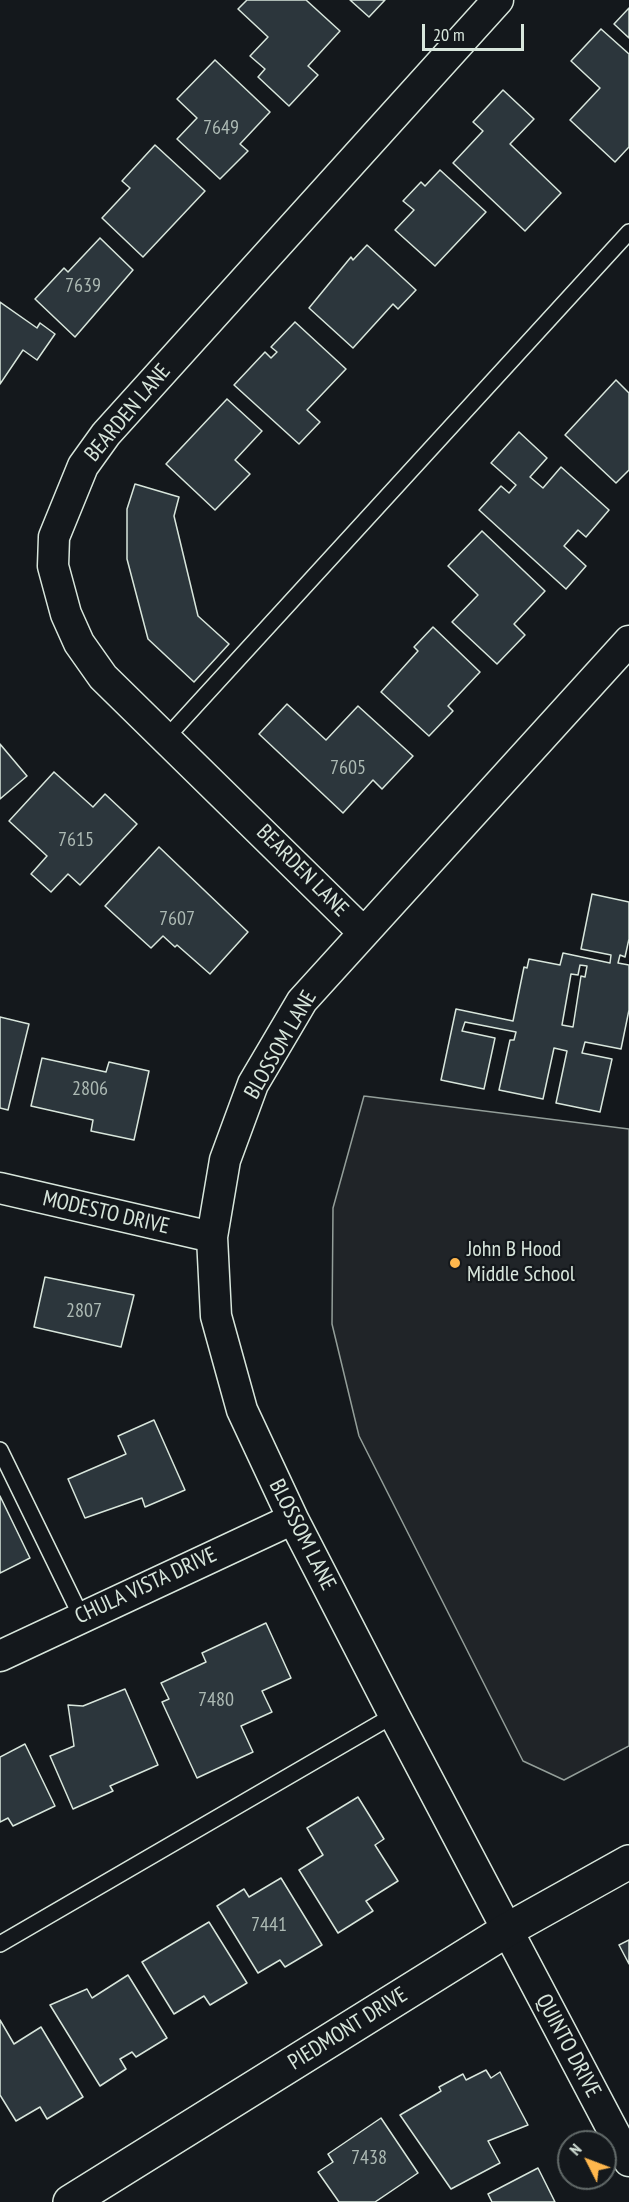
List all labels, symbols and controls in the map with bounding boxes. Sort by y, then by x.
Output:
scale bar [425,12,527,50]
text: 20 m [433,23,465,46]
house number: 7649 [203,116,239,140]
house number: 7639 [65,274,101,298]
street label: BEARDEN LANE [80,359,176,467]
house number: 7605 [330,756,366,780]
street label: BEARDEN LANE [251,820,353,922]
house number: 7615 [58,828,94,852]
house number: 7607 [159,907,195,931]
street label: BLOSSOM LANE [239,986,323,1104]
house number: 2806 [72,1077,108,1101]
street label: MODESTO DRIVE [40,1186,172,1240]
place label: John B Hood Middle School [467,1237,575,1288]
marker: John B Hood Middle School [448,1256,462,1270]
house number: 2807 [66,1299,102,1323]
street label: BLOSSOM LANE [263,1475,341,1595]
street label: CHULA VISTA DRIVE [71,1542,221,1630]
house number: 7480 [198,1688,234,1712]
house number: 7441 [251,1913,287,1937]
street label: PIEDMONT DRIVE [284,1982,412,2076]
street label: QUINTO DRIVE [530,1990,606,2102]
north arrow [557,2130,617,2190]
text: N [565,2139,585,2159]
house number: 7438 [351,2146,387,2170]

